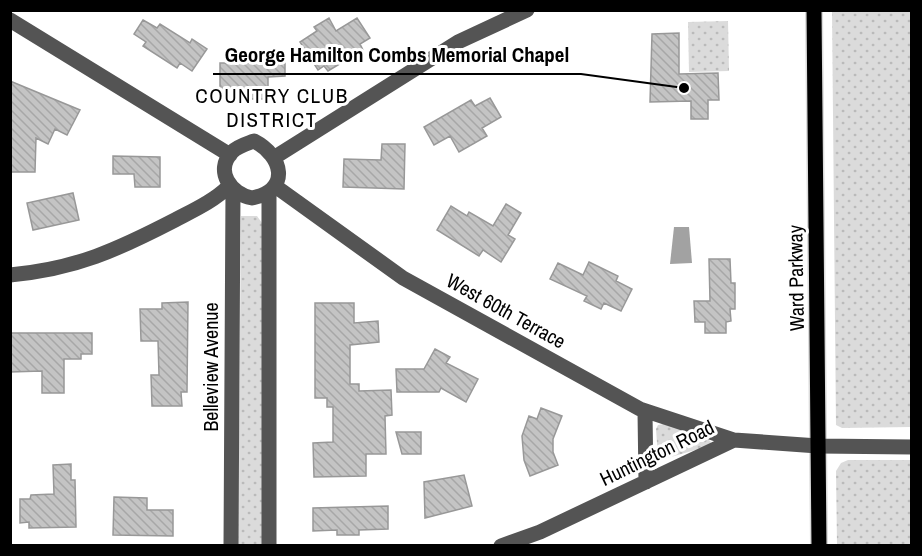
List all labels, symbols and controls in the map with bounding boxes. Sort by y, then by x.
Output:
callout: George Hamilton Combs Memorial Chapel [213,35,581,74]
text: George Hamilton Combs Memorial Chapel [225,40,569,69]
district label: COUNTRY CLUB DISTRICT [195,81,349,134]
street label: Ward Parkway [781,224,810,331]
street label: West 60th Terrace [442,267,571,354]
street label: Belleview Avenue [197,302,224,432]
street label: Huntington Road [595,413,718,492]

